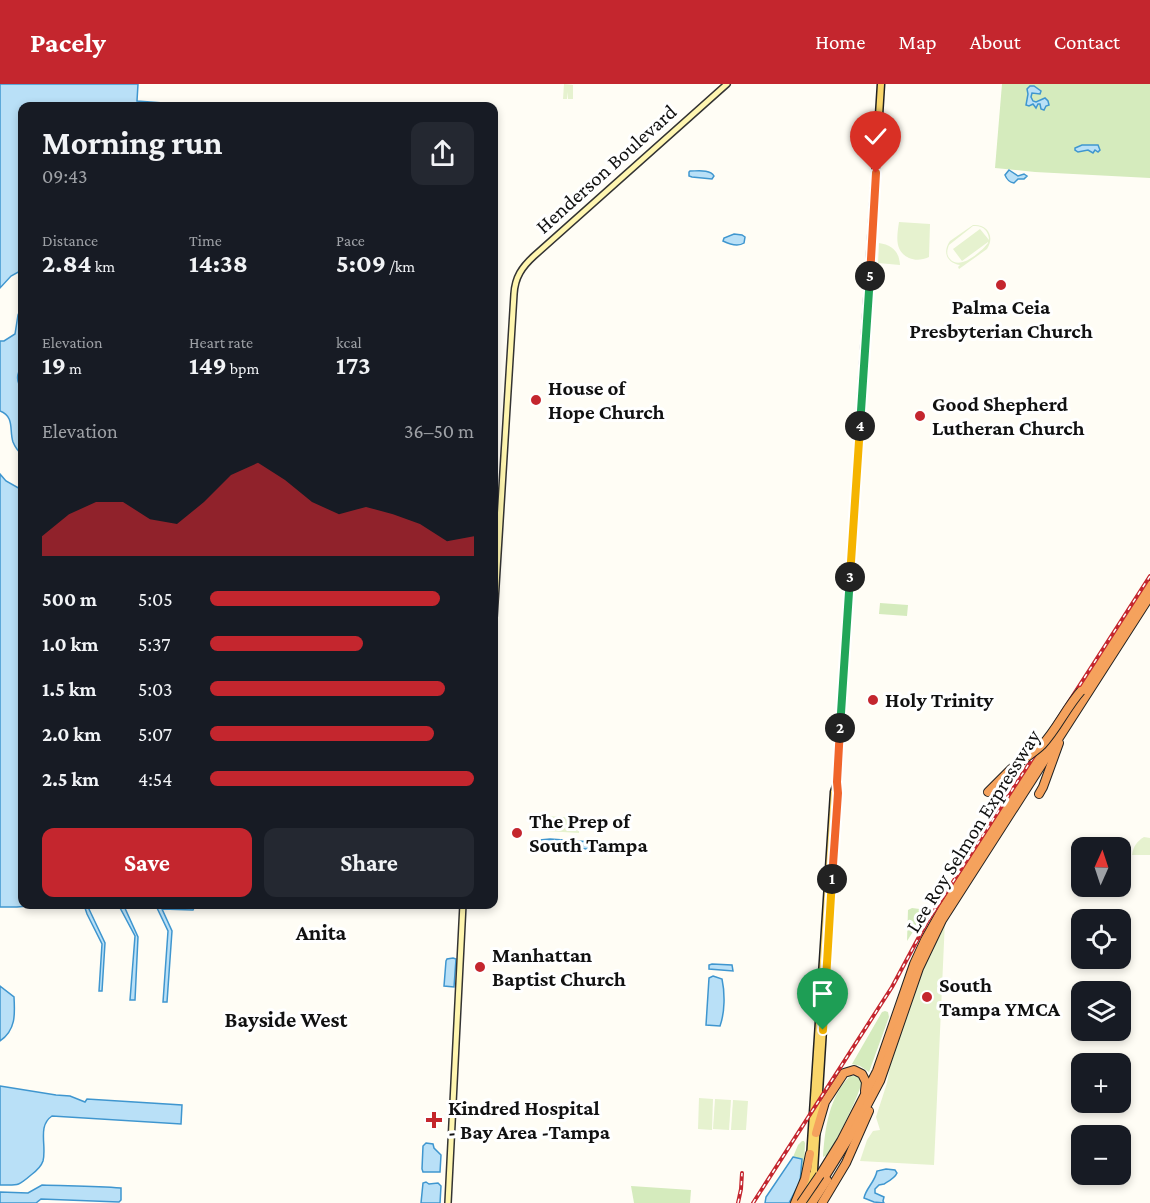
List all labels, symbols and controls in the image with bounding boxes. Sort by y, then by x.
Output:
text: Pacely [30,27,106,58]
text: Home [815,30,865,54]
text: Map [898,30,937,54]
text: About [970,30,1021,54]
text: Contact [1054,30,1120,54]
street label: Henderson Boulevard [531,100,681,238]
pin [850,111,901,173]
icon: check [859,120,892,153]
button: share [411,122,474,185]
text: Morning run [42,124,223,161]
text: 09:43 [42,165,88,187]
text: Distance [42,232,98,249]
text: Time [189,232,222,249]
text: Pace [336,232,365,249]
text: 2.84 [42,249,92,278]
text: 14:38 [189,249,248,278]
text: 5:09 [336,249,386,278]
text: km [92,258,115,275]
text: /km [386,258,415,275]
pin: 5 [855,261,885,291]
text: 5 [866,267,874,284]
marker: Palma Ceia Presbyterian Church [994,278,1008,292]
place label: Palma Ceia Presbyterian Church [909,295,1093,343]
text: Elevation [42,334,103,351]
text: Heart rate [189,334,253,351]
text: kcal [336,334,362,351]
text: 19 [42,351,66,380]
text: 149 [189,351,227,380]
text: 173 [336,351,371,380]
text: m [66,360,82,377]
text: bpm [227,360,259,377]
place label: House of Hope Church [548,376,665,424]
place label: Good Shepherd Lutheran Church [932,392,1085,440]
marker: House of Hope Church [529,393,543,407]
marker: Good Shepherd Lutheran Church [913,409,927,423]
pin: 4 [845,411,875,441]
text: 4 [856,417,864,434]
text: Elevation [42,420,118,442]
text: 36–50 m [404,420,474,442]
pin: 3 [835,562,865,592]
text: 3 [846,568,854,585]
text: 500 m [42,588,97,610]
text: 5:05 [138,588,173,610]
text: 1.0 km [42,633,98,655]
text: 5:37 [138,633,171,655]
text: 1.5 km [42,678,97,700]
text: 5:03 [138,678,173,700]
place label: Holy Trinity [885,688,994,712]
marker: Holy Trinity [866,693,880,707]
pin: 2 [825,713,855,743]
text: 2 [836,719,844,736]
text: 2.0 km [42,723,101,745]
text: 5:07 [138,723,172,745]
street label: Lee Roy Selmon Expressway [901,725,1045,937]
text: 2.5 km [42,768,99,790]
text: 4:54 [138,768,172,790]
place label: The Prep of South Tampa [529,809,648,857]
marker: The Prep of South Tampa [510,826,524,840]
button: Save [42,828,252,897]
button: Share [264,828,474,897]
north arrow [1071,837,1131,897]
map controls [1071,837,1131,1185]
pin: 1 [817,864,847,894]
text: 1 [829,870,835,887]
button: locate [1071,909,1131,969]
district label: Anita [295,920,347,945]
place label: Manhattan Baptist Church [492,943,626,991]
marker: Manhattan Baptist Church [473,960,487,974]
pin [797,968,848,1030]
place label: South Tampa YMCA [939,973,1061,1021]
icon: arrive [806,977,839,1010]
button: layers [1071,981,1131,1041]
marker: South Tampa YMCA [920,990,934,1004]
district label: Bayside West [225,1007,348,1032]
button: + [1071,1053,1131,1113]
place label: Kindred Hospital - Bay Area -Tampa [448,1096,611,1144]
marker: Kindred Hospital - Bay Area -Tampa [425,1111,443,1129]
button: − [1071,1125,1131,1185]

